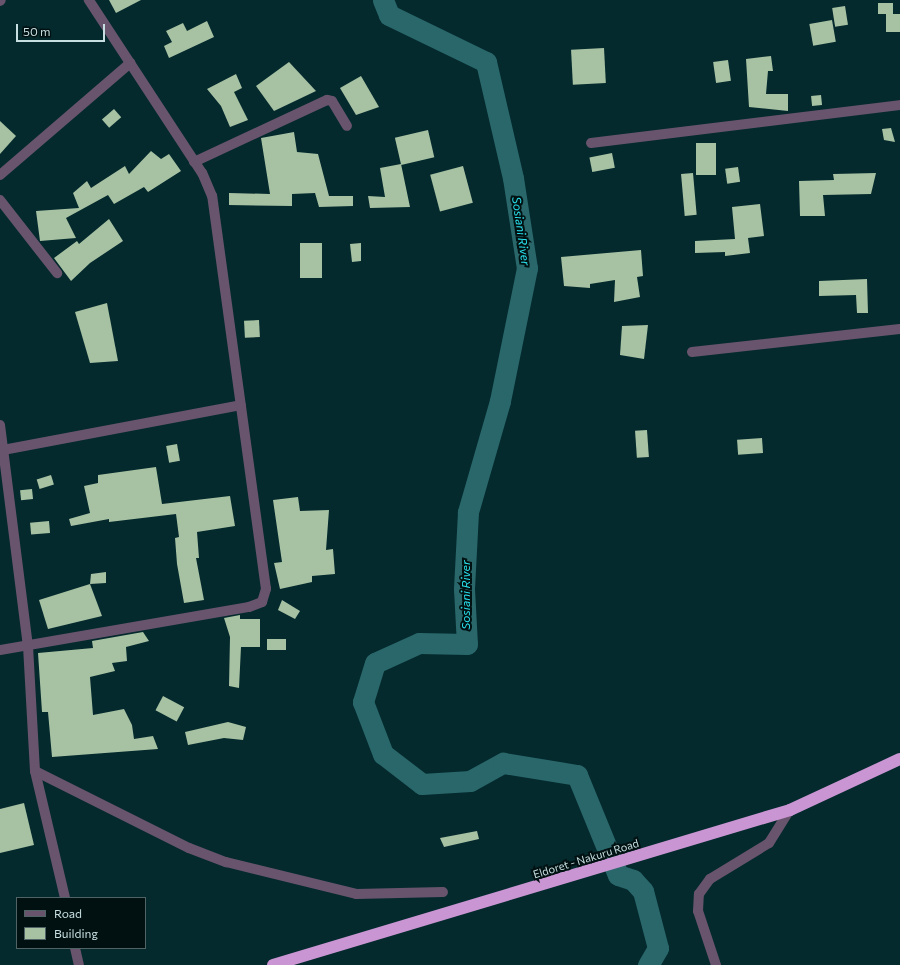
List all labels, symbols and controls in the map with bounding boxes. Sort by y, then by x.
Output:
scale bar [18,16,107,42]
text: 50 m [23,24,51,38]
water label: Sosiani River [509,196,533,266]
water label: Sosiani River [459,560,473,630]
street label: Eldoret - Nakuru Road [531,837,641,881]
legend [16,897,146,949]
text: Road [54,906,82,920]
text: Building [54,926,98,940]

